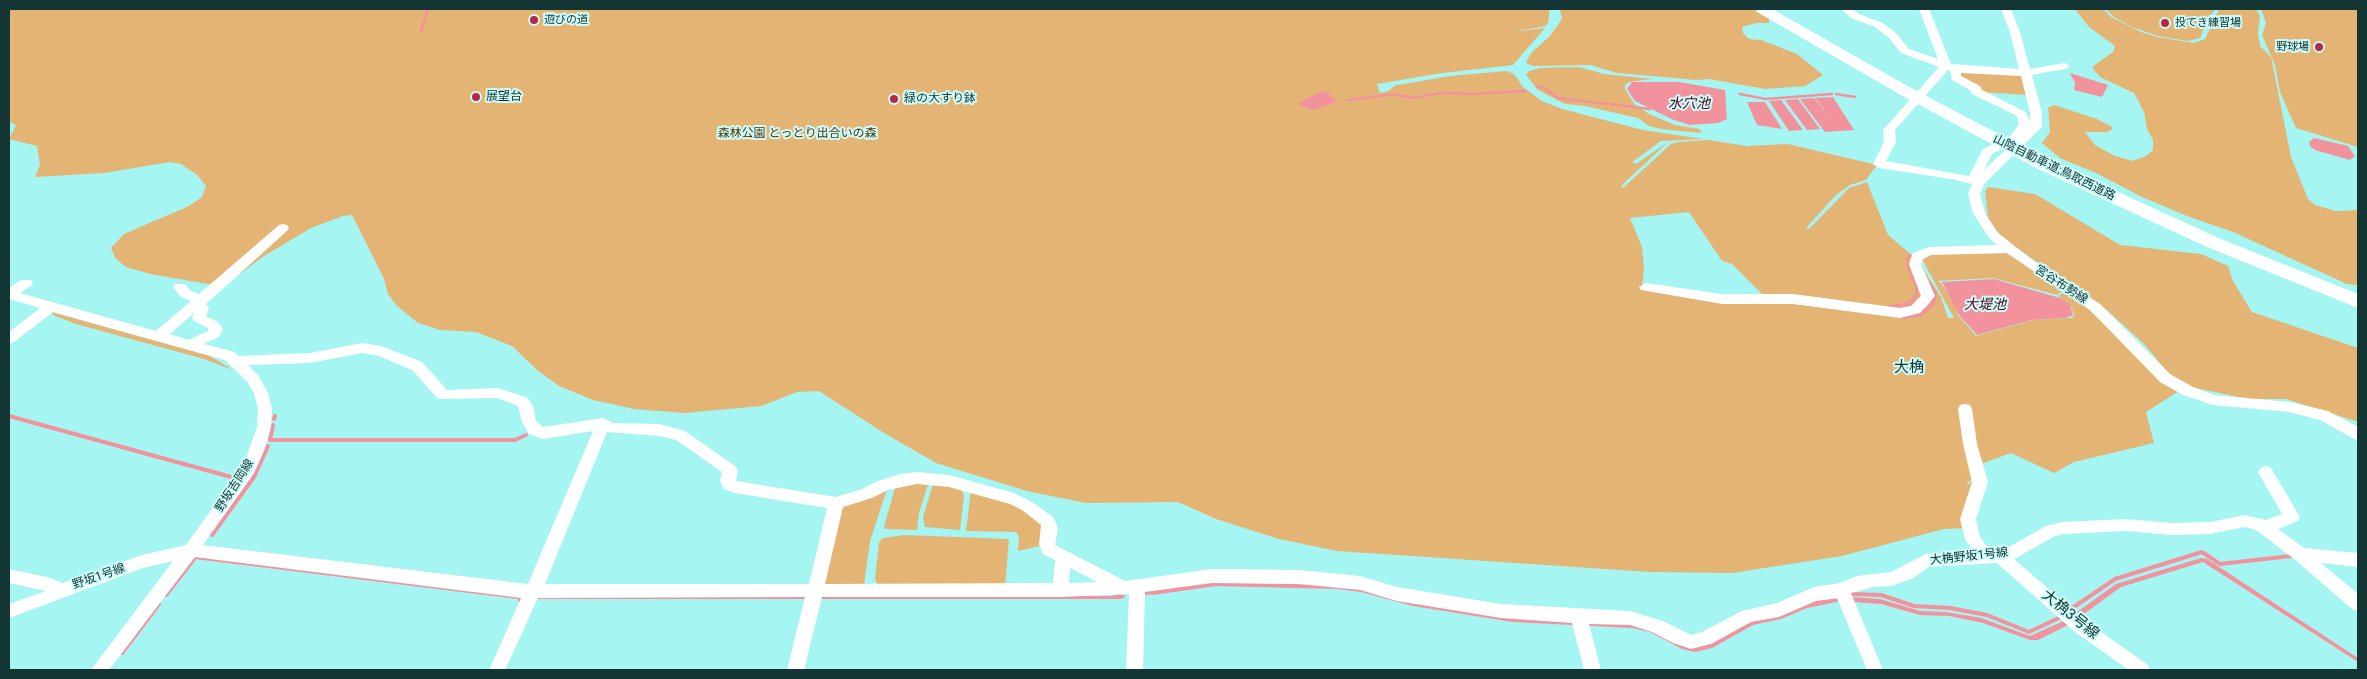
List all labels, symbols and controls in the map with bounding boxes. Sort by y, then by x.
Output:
place label: 遊びの道 [544,13,588,27]
marker: 遊びの道 [528,14,540,26]
place label: 投てき練習場 [2175,16,2241,30]
marker: 投てき練習場 [2159,17,2171,29]
place label: 野球場 [2276,40,2309,54]
marker: 野球場 [2313,41,2325,53]
place label: 展望台 [486,90,522,104]
marker: 展望台 [470,91,482,103]
place label: 緑の大すり鉢 [904,92,976,106]
marker: 緑の大すり鉢 [888,93,900,105]
water label: 水穴池 [1668,96,1710,112]
park label: 森林公園 とっとり出合いの森 [718,127,876,141]
street label: 山陰自動車道;鳥取西道路 [1990,132,2118,204]
street label: 宮谷布勢線 [2032,263,2090,307]
water label: 大堤池 [1964,297,2006,313]
district label: 大桷 [1894,359,1924,377]
street label: 野坂吉岡線 [213,457,257,515]
street label: 大桷野坂1号線 [1929,546,2009,568]
street label: 野坂1号線 [71,561,127,593]
street label: 大桷3号線 [2038,586,2102,644]

